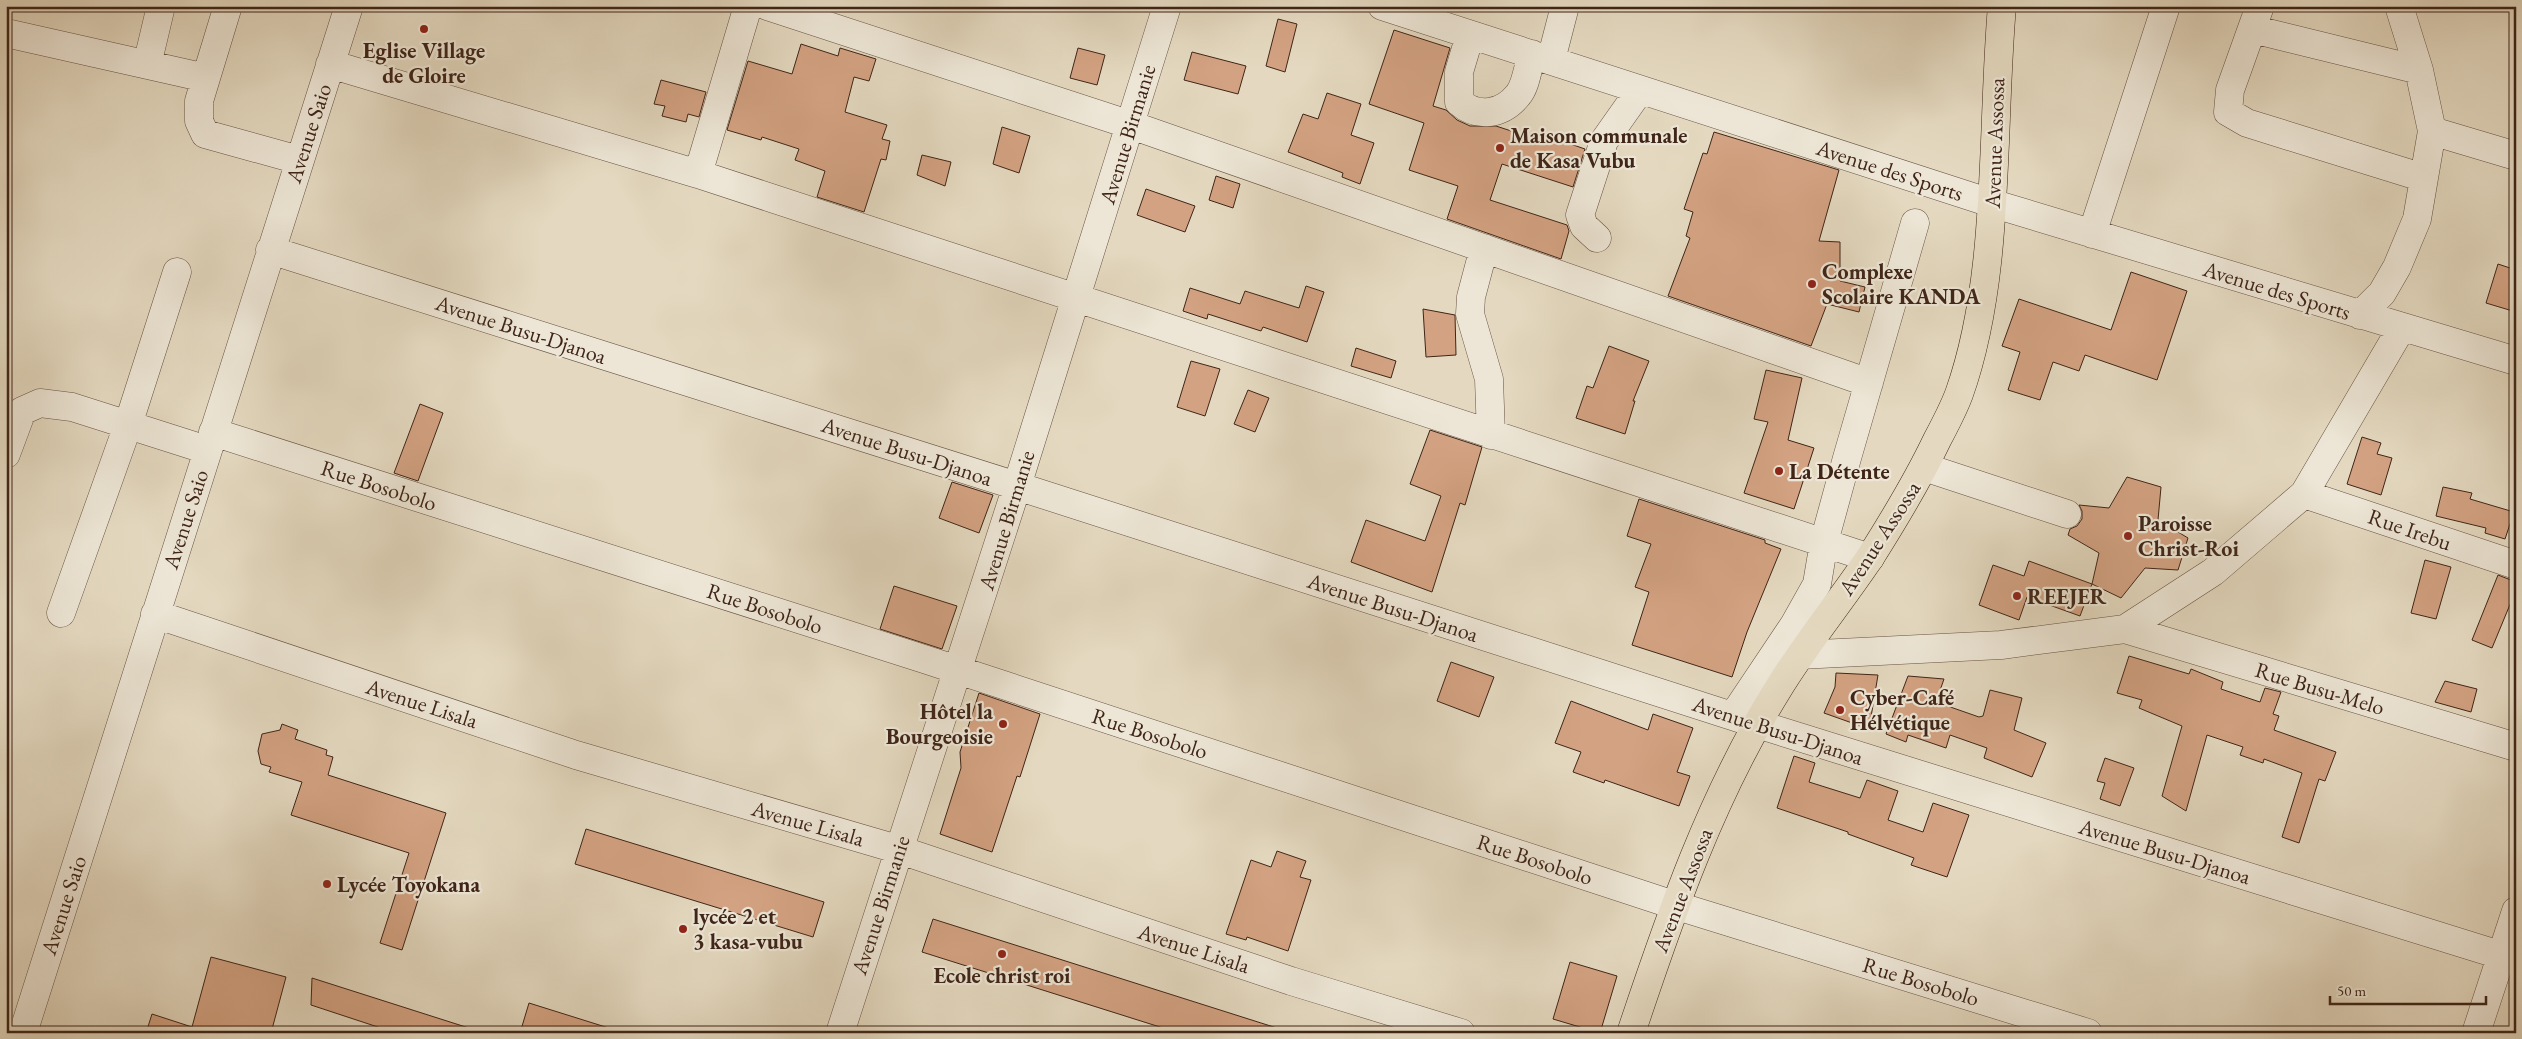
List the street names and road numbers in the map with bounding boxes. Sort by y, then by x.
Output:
street label: Avenue Birmanie [1092,60,1163,209]
street label: Avenue Assossa [1978,77,2011,210]
street label: Avenue Saio [278,80,338,187]
street label: Avenue des Sports [1812,133,1967,208]
street label: Avenue des Sports [2199,254,2354,327]
street label: Avenue Busu-Djanoa [431,288,610,371]
street label: Avenue Busu-Djanoa [817,410,996,493]
street label: Avenue Birmanie [971,446,1042,595]
street label: Rue Bosobolo [317,453,441,518]
street label: Avenue Saio [155,466,215,573]
street label: Avenue Assossa [1831,475,1927,602]
street label: Rue Irebu [2364,502,2456,557]
street label: Avenue Busu-Djanoa [1303,566,1482,649]
street label: Rue Bosobolo [703,576,827,641]
street label: Rue Busu-Melo [2252,655,2388,722]
street label: Avenue Lisala [361,671,482,735]
street label: Avenue Busu-Djanoa [1688,689,1867,772]
street label: Rue Bosobolo [1088,701,1212,766]
street label: Avenue Lisala [747,793,868,853]
street label: Avenue Busu-Djanoa [2075,811,2254,891]
street label: Avenue Assossa [1645,824,1720,957]
street label: Rue Bosobolo [1473,827,1597,892]
street label: Avenue Birmanie [844,831,917,979]
street label: Avenue Saio [33,852,93,959]
street label: Avenue Lisala [1133,916,1254,980]
street label: Rue Bosobolo [1859,950,1983,1013]

